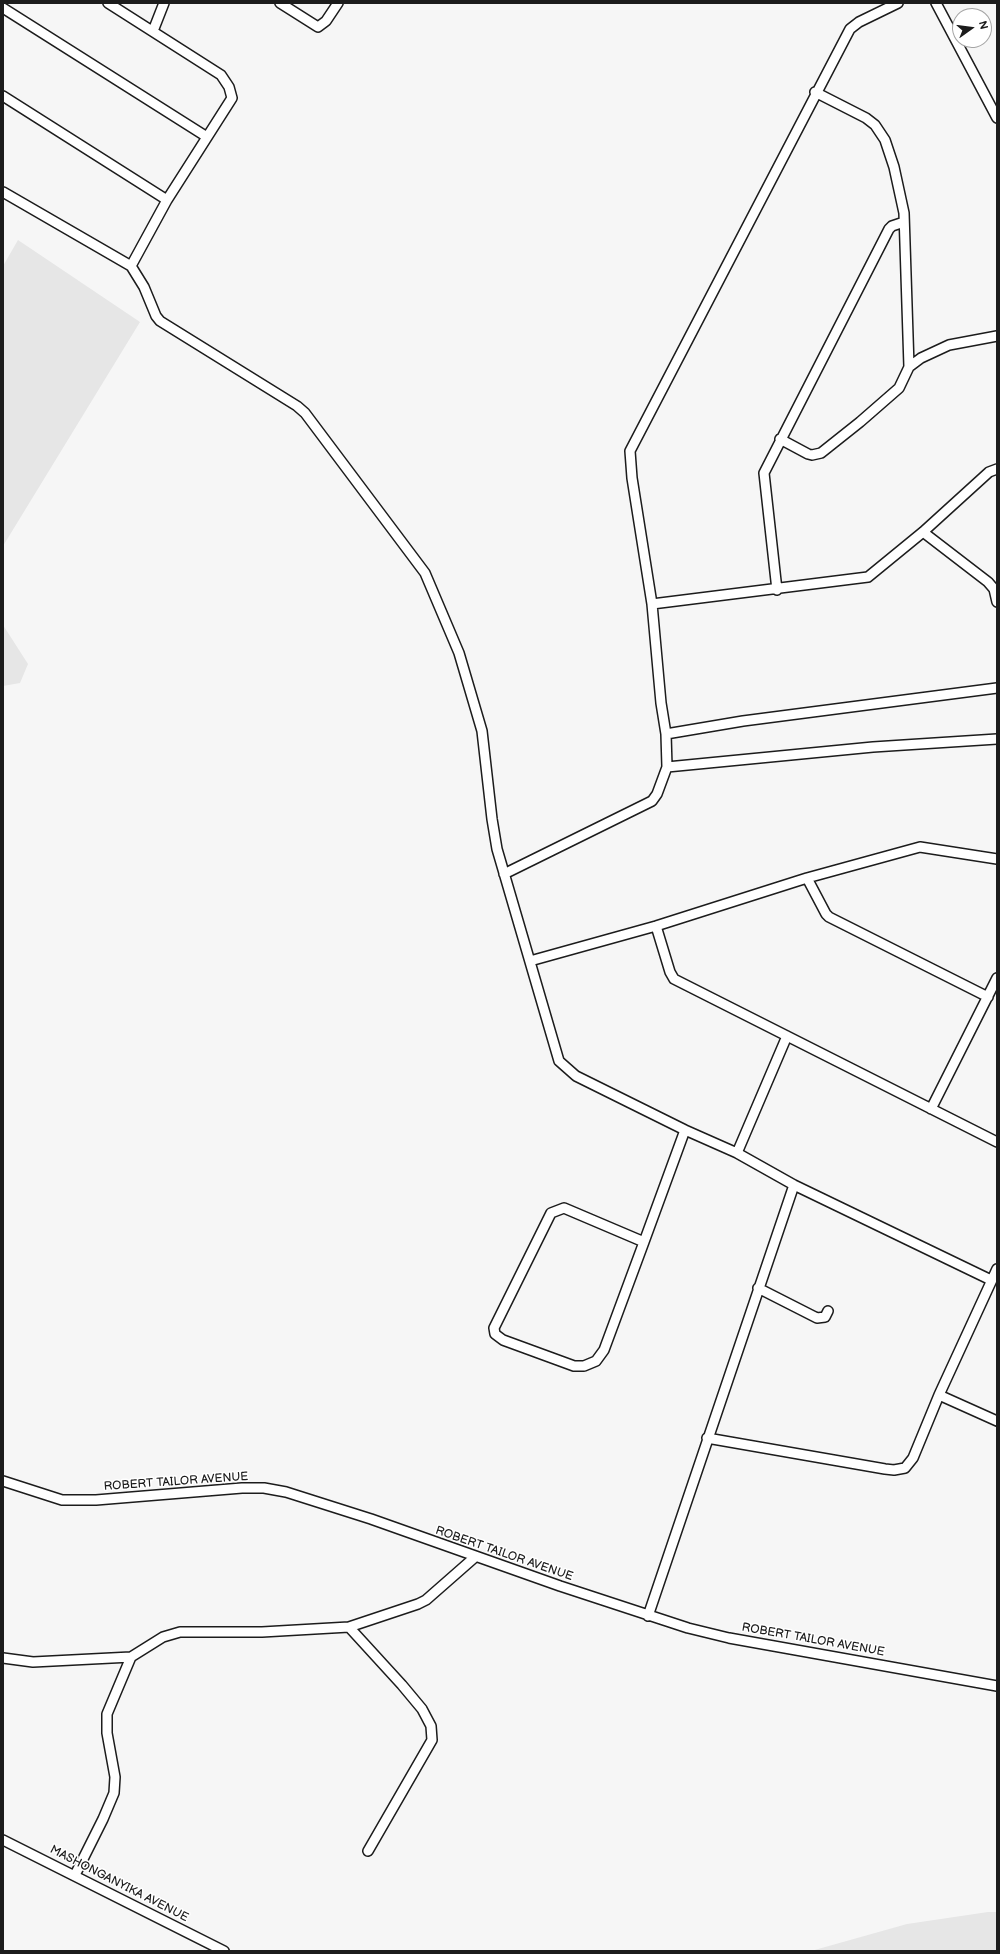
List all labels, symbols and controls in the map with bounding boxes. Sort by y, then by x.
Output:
north arrow [952,8,992,48]
text: N [976,20,990,31]
street label: ROBERT TAILOR AVENUE [103,1470,249,1494]
street label: ROBERT TAILOR AVENUE [433,1524,575,1584]
street label: ROBERT TAILOR AVENUE [741,1620,885,1660]
street label: MASHONGANYIKA AVENUE [47,1843,191,1925]

